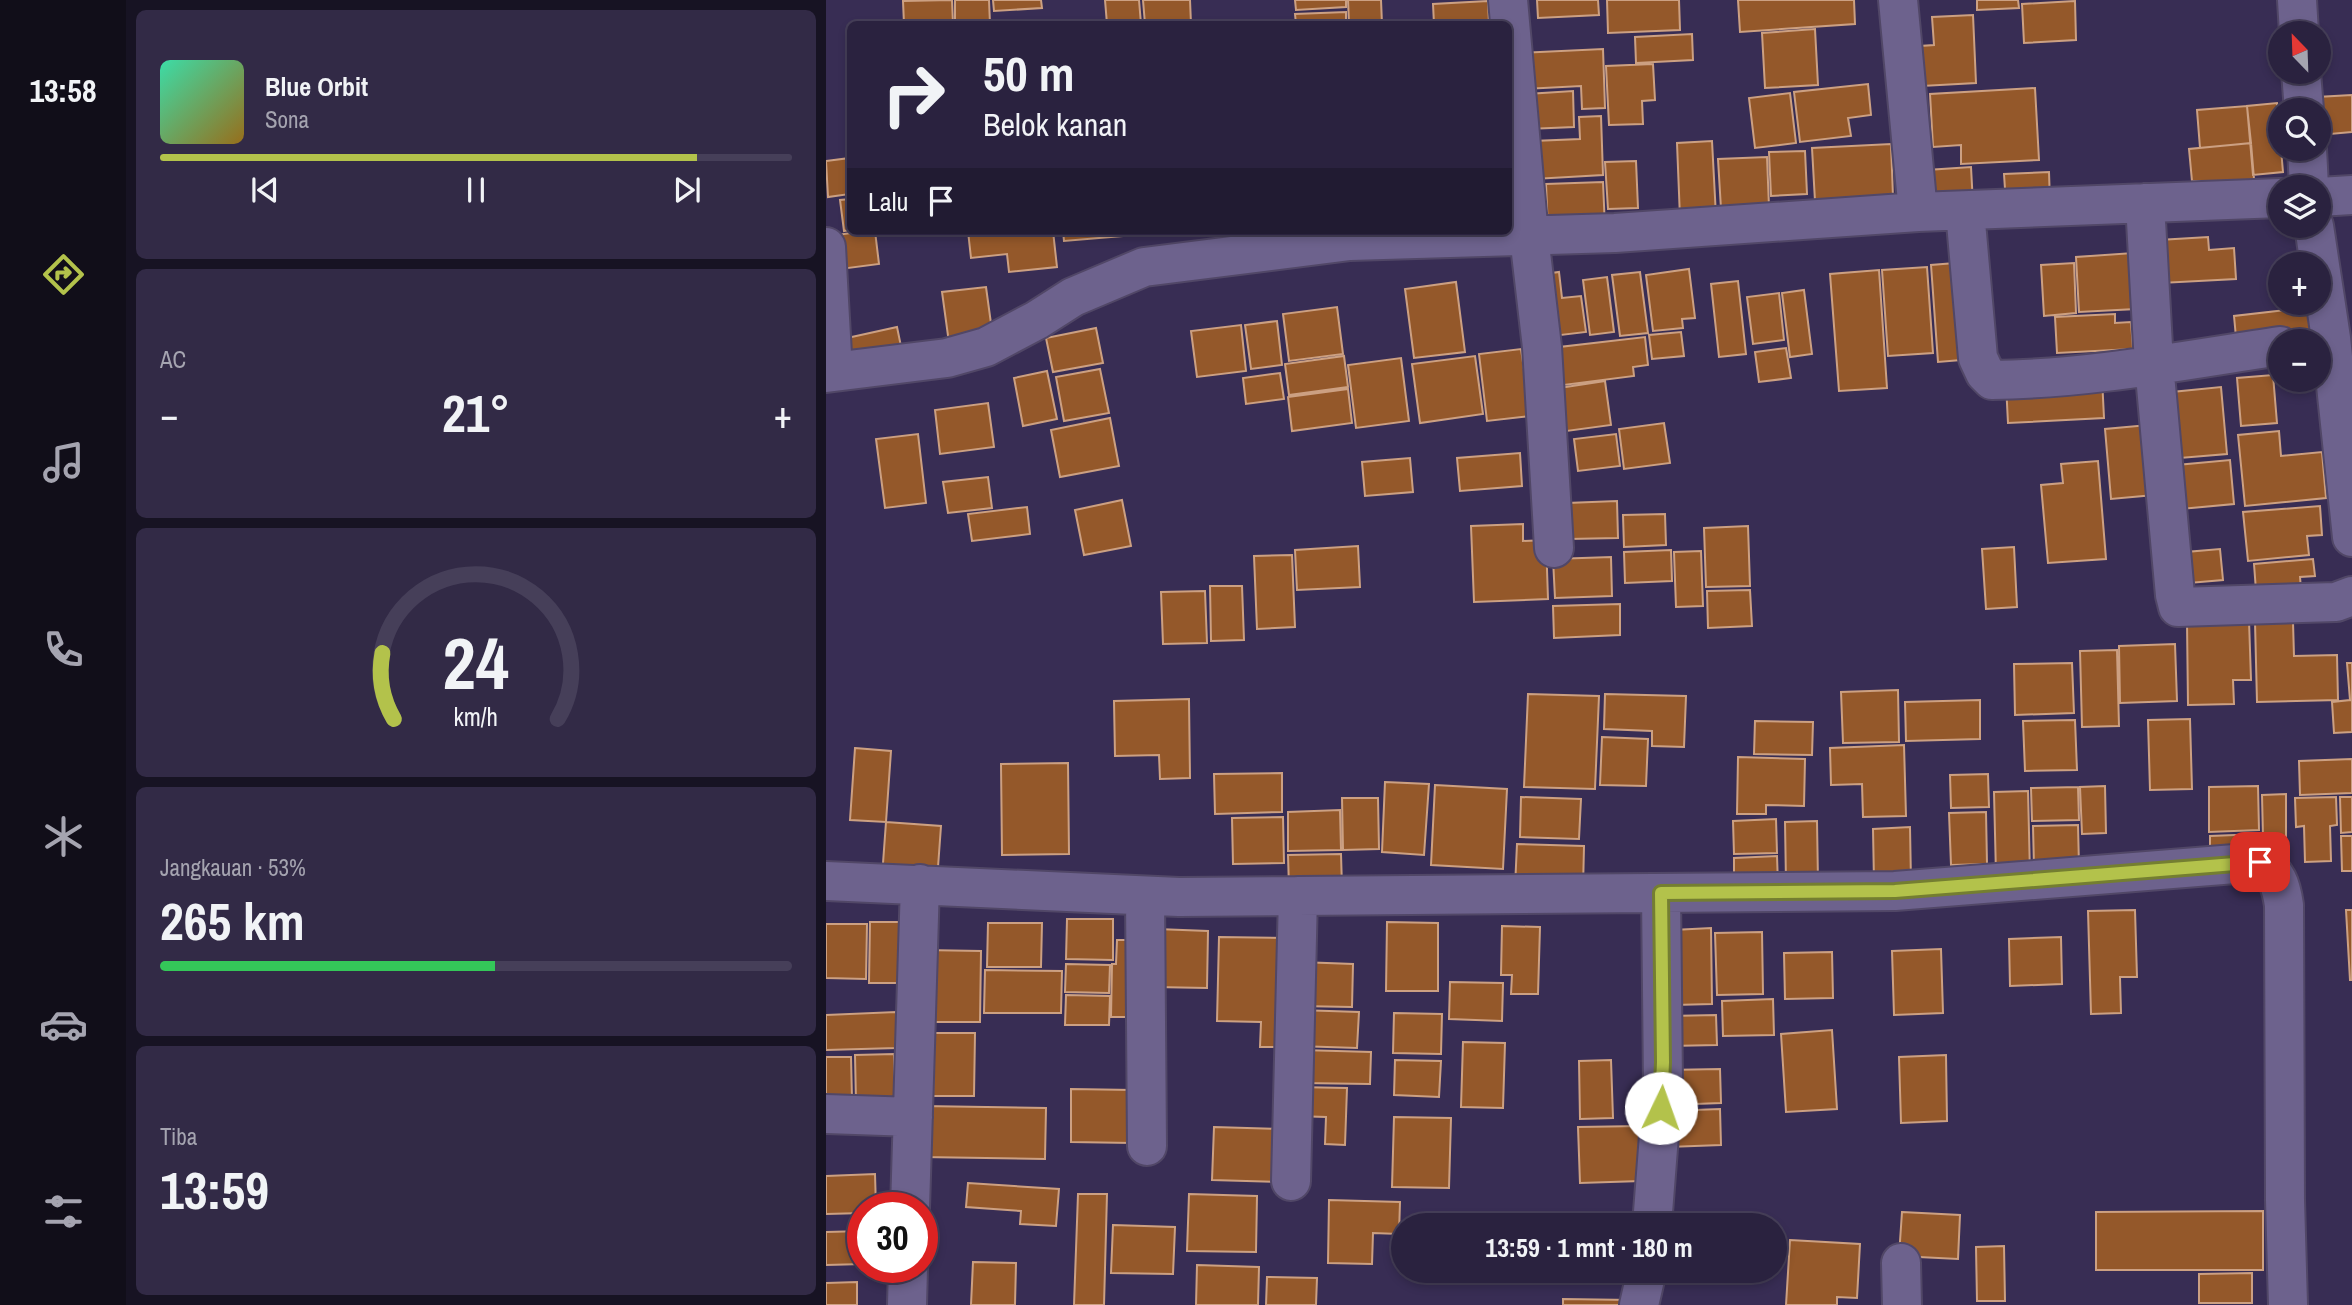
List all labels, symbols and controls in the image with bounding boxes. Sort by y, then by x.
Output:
north arrow [2268,21,2331,84]
map controls [2268,21,2331,392]
text: 50 m [983,40,1075,106]
icon: right [868,49,959,140]
text: 13:58 [29,69,97,112]
text: Blue Orbit [265,69,368,104]
button: search [2268,98,2331,161]
text: Belok kanan [983,103,1127,146]
text: Sona [265,104,309,135]
icon: previous [246,171,284,209]
icon: pause [457,171,495,209]
icon: next [668,171,706,209]
button: layers [2268,175,2331,238]
icon: arrive [922,182,960,220]
text: Lalu [868,184,908,219]
icon: directions [39,250,88,299]
button: + [2268,252,2331,315]
button: − [2268,329,2331,392]
text: AC [160,344,186,375]
text: 21° [442,378,510,448]
text: − [160,389,178,440]
text: + [774,389,792,440]
icon: music [39,438,88,487]
text: 24 [443,614,509,712]
icon: phone [39,625,88,674]
text: km/h [454,699,498,733]
icon: climate [39,812,88,861]
pin [2230,832,2290,892]
icon: arrive [2241,843,2279,881]
text: Jangkauan · 53% [160,852,306,883]
text: 265 km [160,886,305,956]
icon: car [39,1000,88,1049]
position arrow [1624,1071,1698,1145]
text: Tiba [160,1121,197,1152]
text: 13:59 [160,1155,269,1225]
icon: filters [39,1187,88,1236]
speed limit sign: 30 [847,1192,938,1283]
text: 13:59 · 1 mnt · 180 m [1485,1230,1693,1265]

